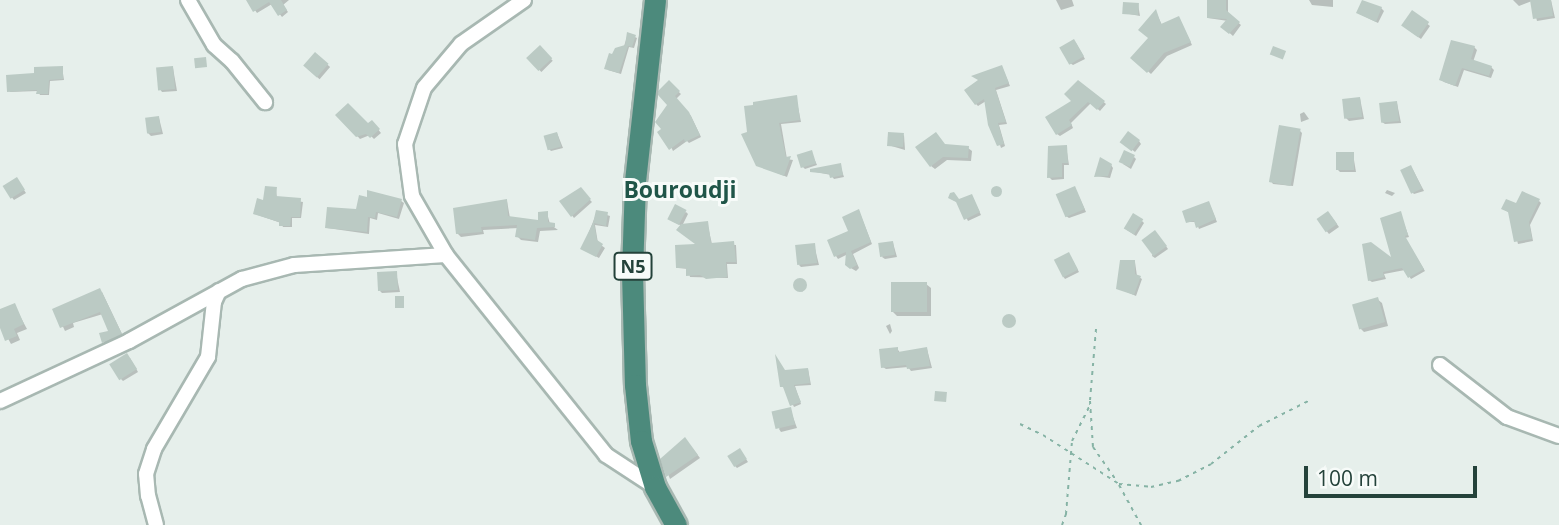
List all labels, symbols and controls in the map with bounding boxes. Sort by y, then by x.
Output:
district label: Bouroudji [623,175,737,203]
road number: N5 [612,252,654,280]
scale bar [1307,452,1480,496]
text: 100 m [1317,464,1378,492]

